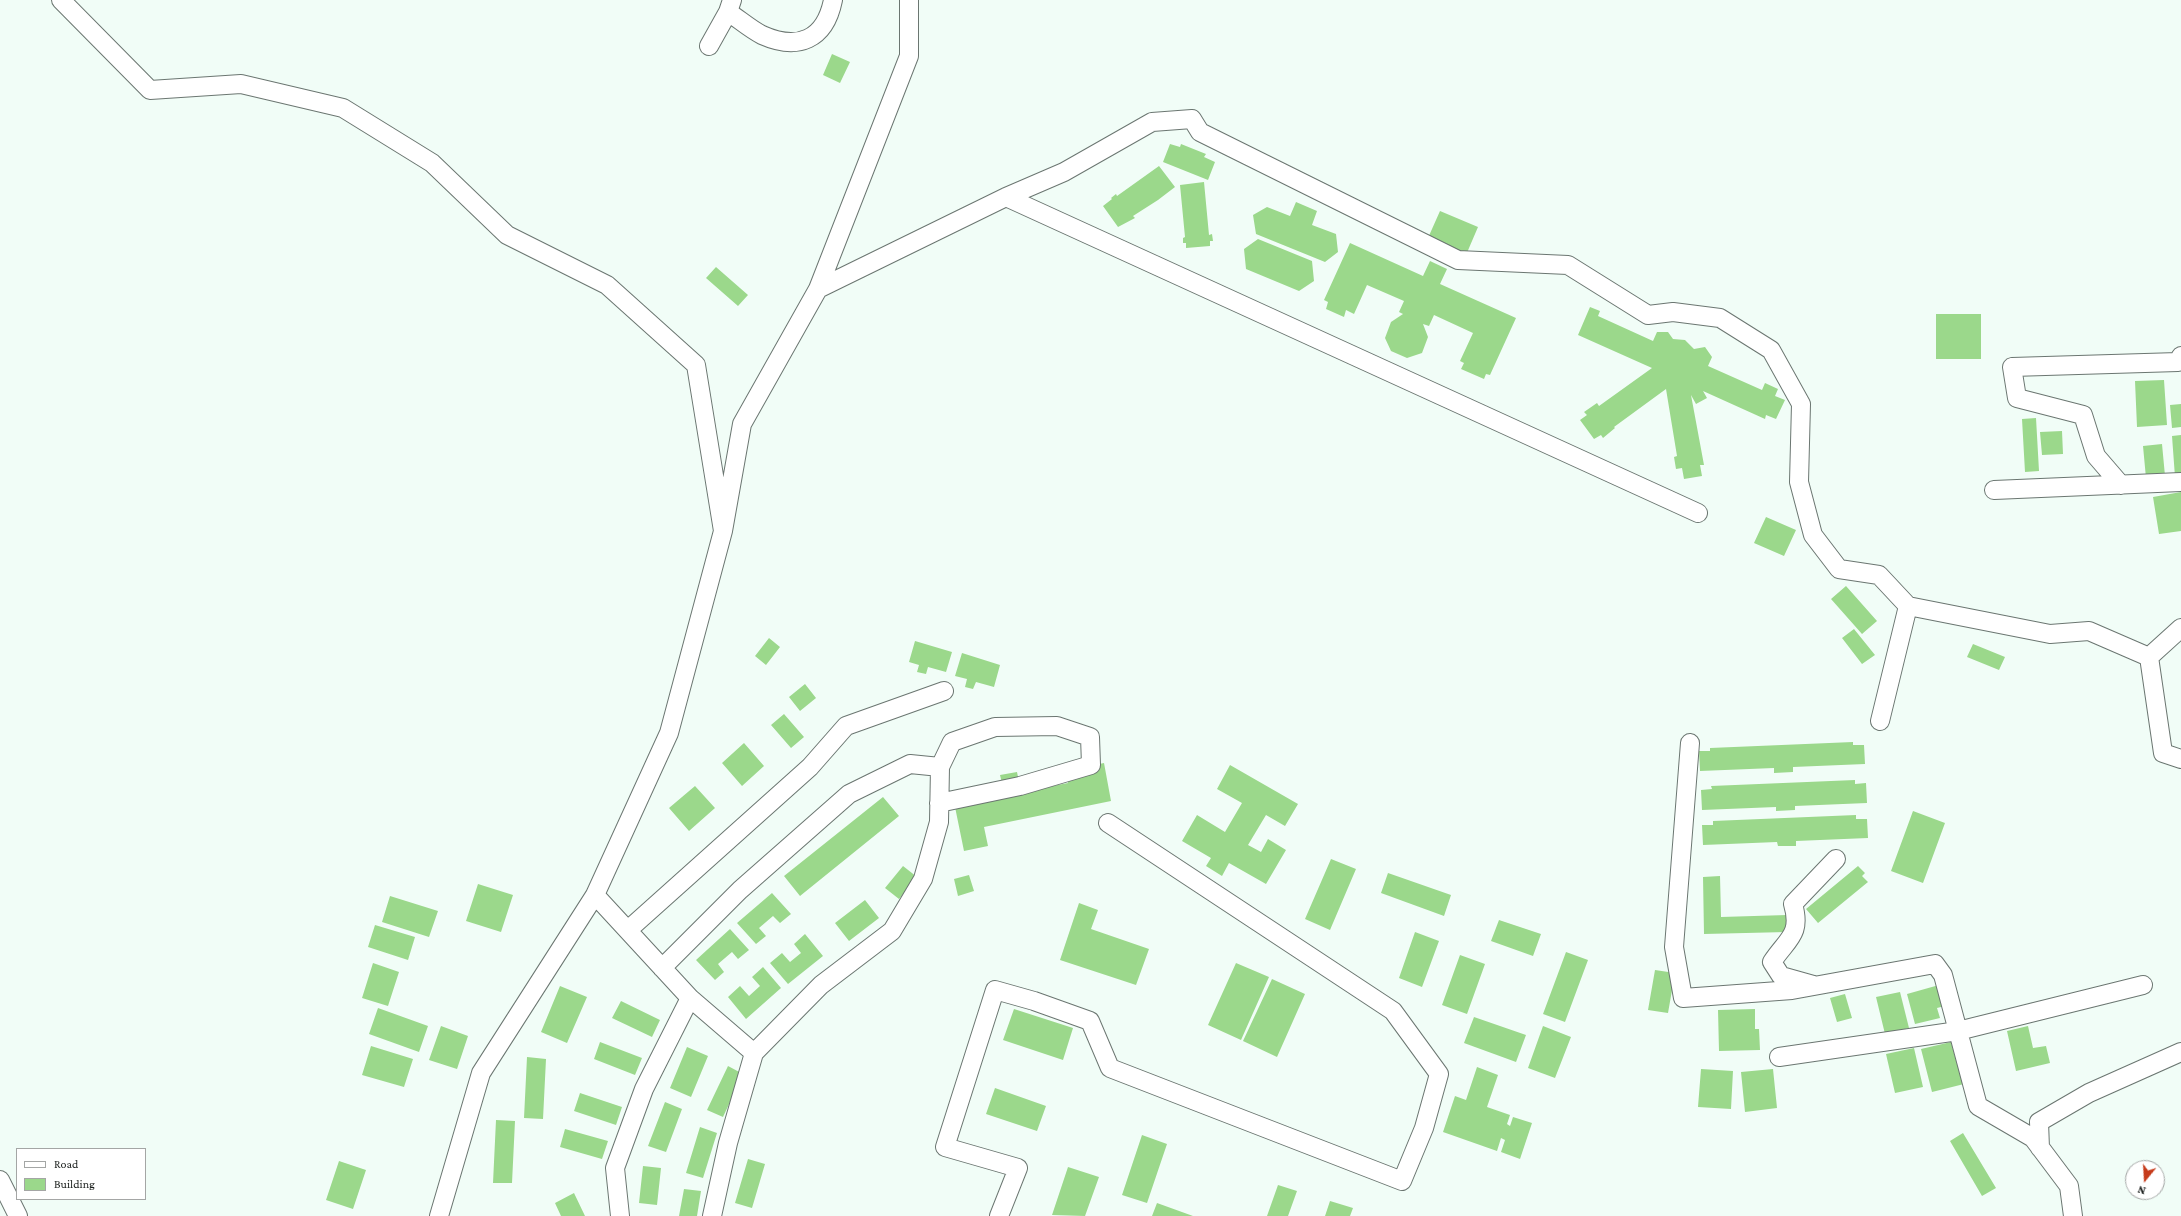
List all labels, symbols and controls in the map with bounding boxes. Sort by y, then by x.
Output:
legend [16,1148,146,1200]
text: Road [54,1157,78,1171]
north arrow [2125,1160,2165,1200]
text: Building [54,1177,95,1191]
text: N [2136,1184,2147,1197]

